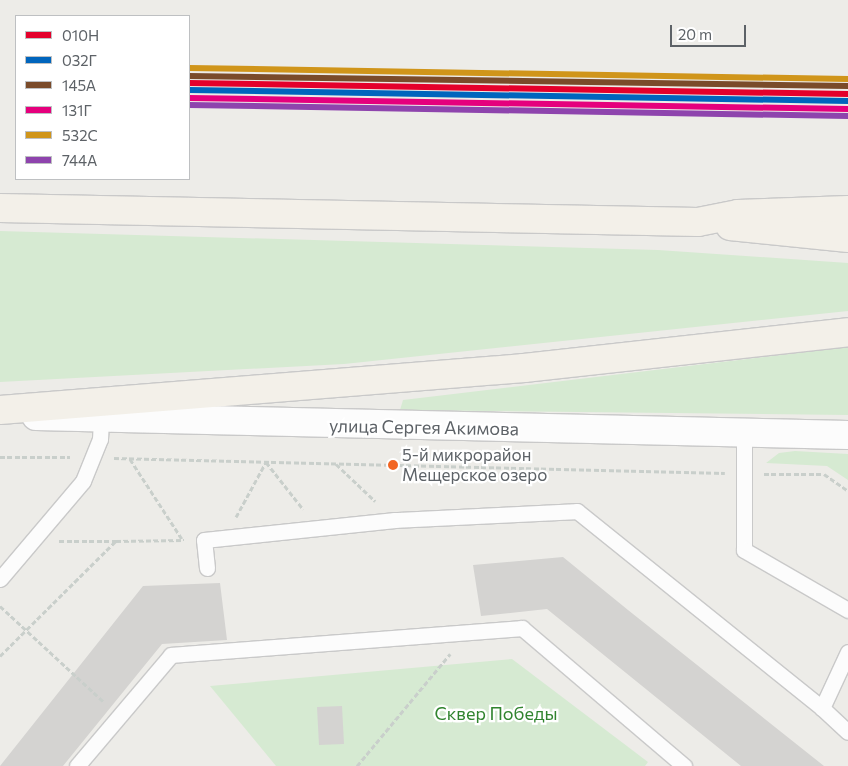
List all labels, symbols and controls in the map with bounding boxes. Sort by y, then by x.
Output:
legend [15,15,190,180]
scale bar [673,15,749,47]
text: 20 m [678,25,712,43]
text: 010Н [62,26,99,44]
text: 032Г [62,51,97,69]
text: 145А [62,76,96,94]
text: 131Г [62,101,92,119]
text: 532С [62,126,98,144]
text: 744А [62,151,97,169]
street label: улица Сергея Акимова [329,415,519,439]
place label: 5-й микрорайон Мещерское озеро [402,445,547,485]
marker: 5-й микрорайон Мещерское озеро [388,460,398,470]
park label: Сквер Победы [434,702,558,724]

